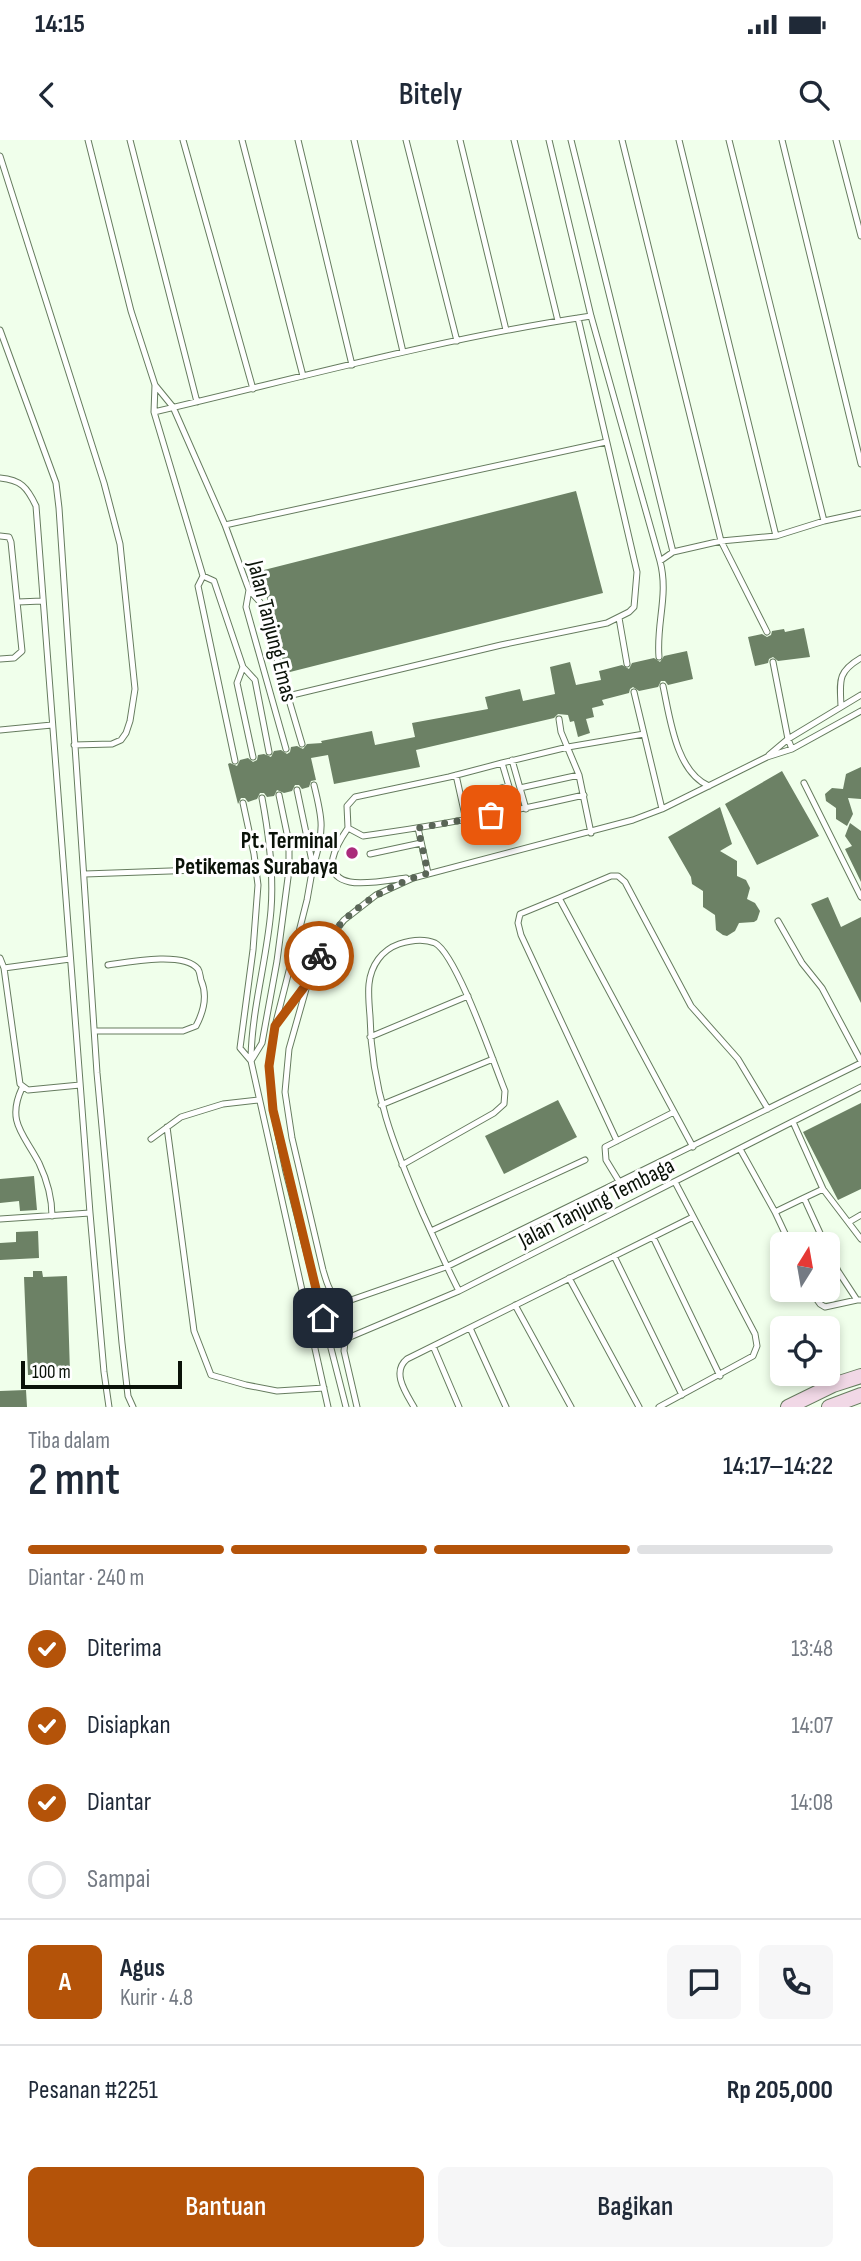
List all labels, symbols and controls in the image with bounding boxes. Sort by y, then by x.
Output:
text: 14:15 [35,9,85,40]
text: Bitely [399,75,462,114]
icon: back [28,76,66,114]
icon: search [795,76,833,114]
street label: Jalan Tanjung Emas [241,557,303,705]
pin [461,785,521,845]
icon: bag [472,796,510,834]
place label: Pt. Terminal Petikemas Surabaya [175,827,338,881]
marker: Pt. Terminal Petikemas Surabaya [344,845,360,861]
courier [284,921,354,991]
icon: bike [300,937,338,975]
street label: Jalan Tanjung Tembaga [513,1152,679,1255]
north arrow [770,1232,840,1302]
map controls [770,1232,840,1386]
pin [293,1288,353,1348]
icon: home [304,1299,342,1337]
button: locate [770,1316,840,1386]
scale bar [21,1358,182,1390]
text: 100 m [32,1361,71,1384]
text: Tiba dalam [28,1427,110,1455]
text: 14:17–14:22 [723,1451,833,1482]
text: 2 mnt [28,1453,120,1508]
text: Diantar · 240 m [28,1564,144,1592]
icon: check [28,1630,66,1668]
text: Diterima [87,1633,162,1664]
text: 13:48 [791,1635,833,1663]
icon: check [28,1707,66,1745]
text: Disiapkan [87,1710,171,1741]
text: 14:07 [792,1712,833,1740]
icon: check [28,1784,66,1822]
text: Diantar [87,1787,151,1818]
text: 14:08 [791,1789,833,1817]
text: Sampai [87,1864,150,1895]
button: chat [667,1945,741,2019]
button: phone [759,1945,833,2019]
text: Agus [120,1953,165,1984]
text: A [59,1967,71,1998]
text: Kurir · 4.8 [120,1984,193,2012]
text: Pesanan #2251 [28,2075,158,2106]
text: Rp 205,000 [727,2075,833,2106]
button: Bantuan [28,2167,424,2247]
button: Bagikan [438,2167,833,2247]

